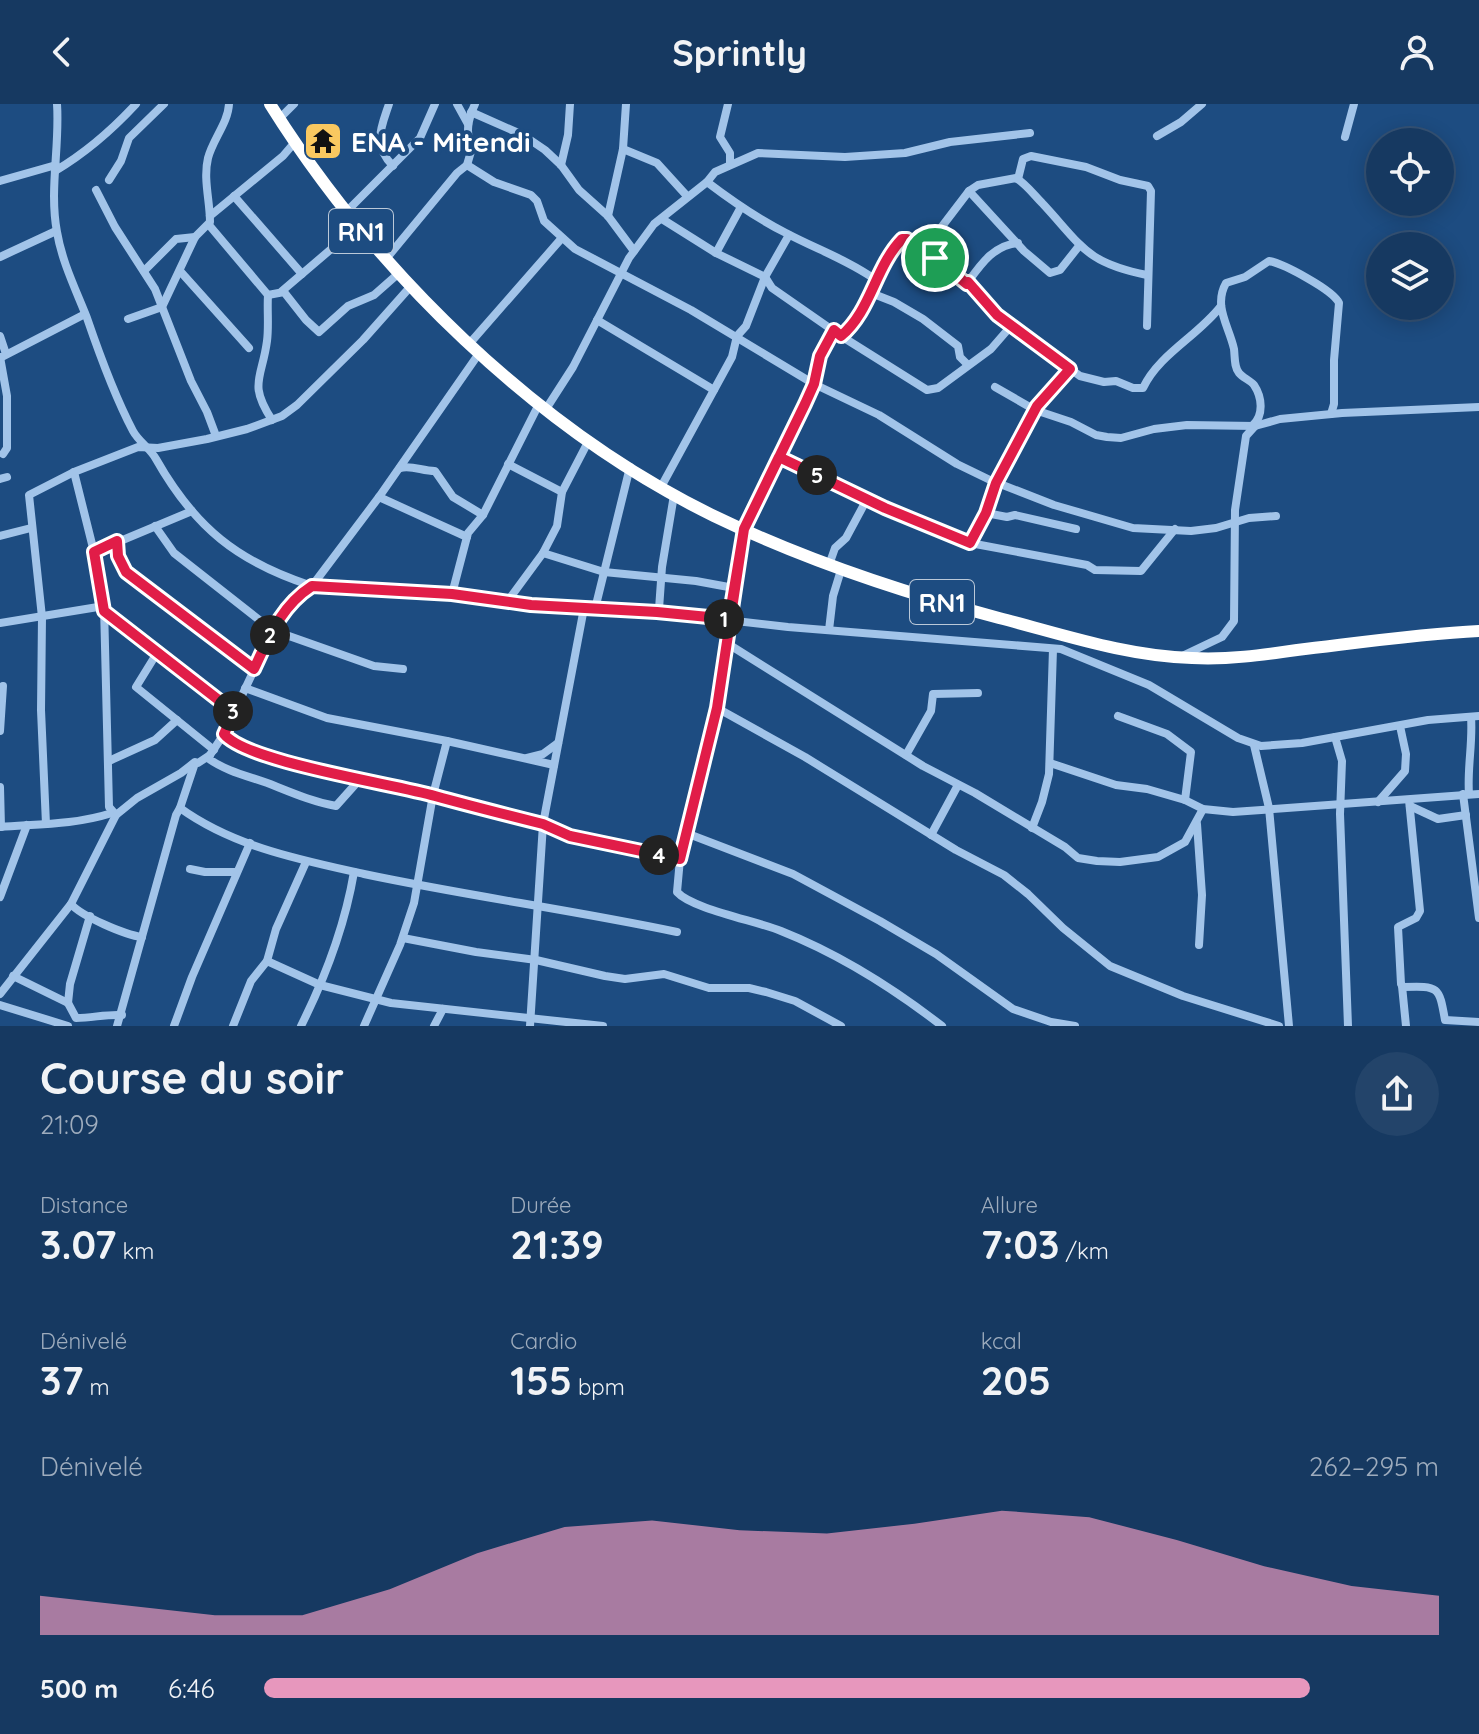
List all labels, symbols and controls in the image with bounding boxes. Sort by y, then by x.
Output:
icon: back [40,30,84,74]
text: Sprintly [672,30,807,75]
icon: person [1395,30,1439,74]
temple icon: ENA - Mitendi [302,120,344,162]
place label: ENA - Mitendi [351,124,531,159]
map controls [1366,128,1454,320]
button: locate [1366,128,1454,216]
road number: RN1 [329,209,393,253]
pin [901,224,969,292]
button: layers [1366,232,1454,320]
icon: arrive [913,236,957,280]
pin: 5 [797,455,837,495]
text: 5 [811,461,823,489]
road number: RN1 [910,580,974,624]
pin: 1 [704,599,744,639]
text: 1 [720,605,728,633]
pin: 2 [250,615,290,655]
text: 2 [264,621,276,649]
pin: 3 [213,691,253,731]
text: 3 [227,697,239,725]
pin: 4 [639,835,679,875]
text: 4 [653,841,665,869]
text: Course du soir [40,1050,344,1105]
button: share [1355,1052,1439,1136]
text: 21:09 [40,1108,99,1141]
text: Distance [40,1191,128,1219]
text: Durée [510,1191,572,1219]
text: Allure [981,1191,1038,1219]
text: 3.07 [40,1219,116,1269]
text: 21:39 [510,1219,604,1269]
text: 7:03 [981,1219,1060,1269]
text: km [116,1237,154,1265]
text: /km [1060,1237,1109,1265]
text: Dénivelé [40,1327,127,1355]
text: Cardio [510,1327,577,1355]
text: kcal [981,1327,1022,1355]
text: 37 [40,1355,83,1405]
text: 155 [510,1355,572,1405]
text: 205 [981,1355,1051,1405]
text: m [83,1373,110,1401]
text: bpm [572,1373,625,1401]
text: Dénivelé [40,1450,143,1483]
text: 262–295 m [1309,1450,1439,1483]
text: 500 m [40,1672,118,1705]
text: 6:46 [168,1672,215,1705]

